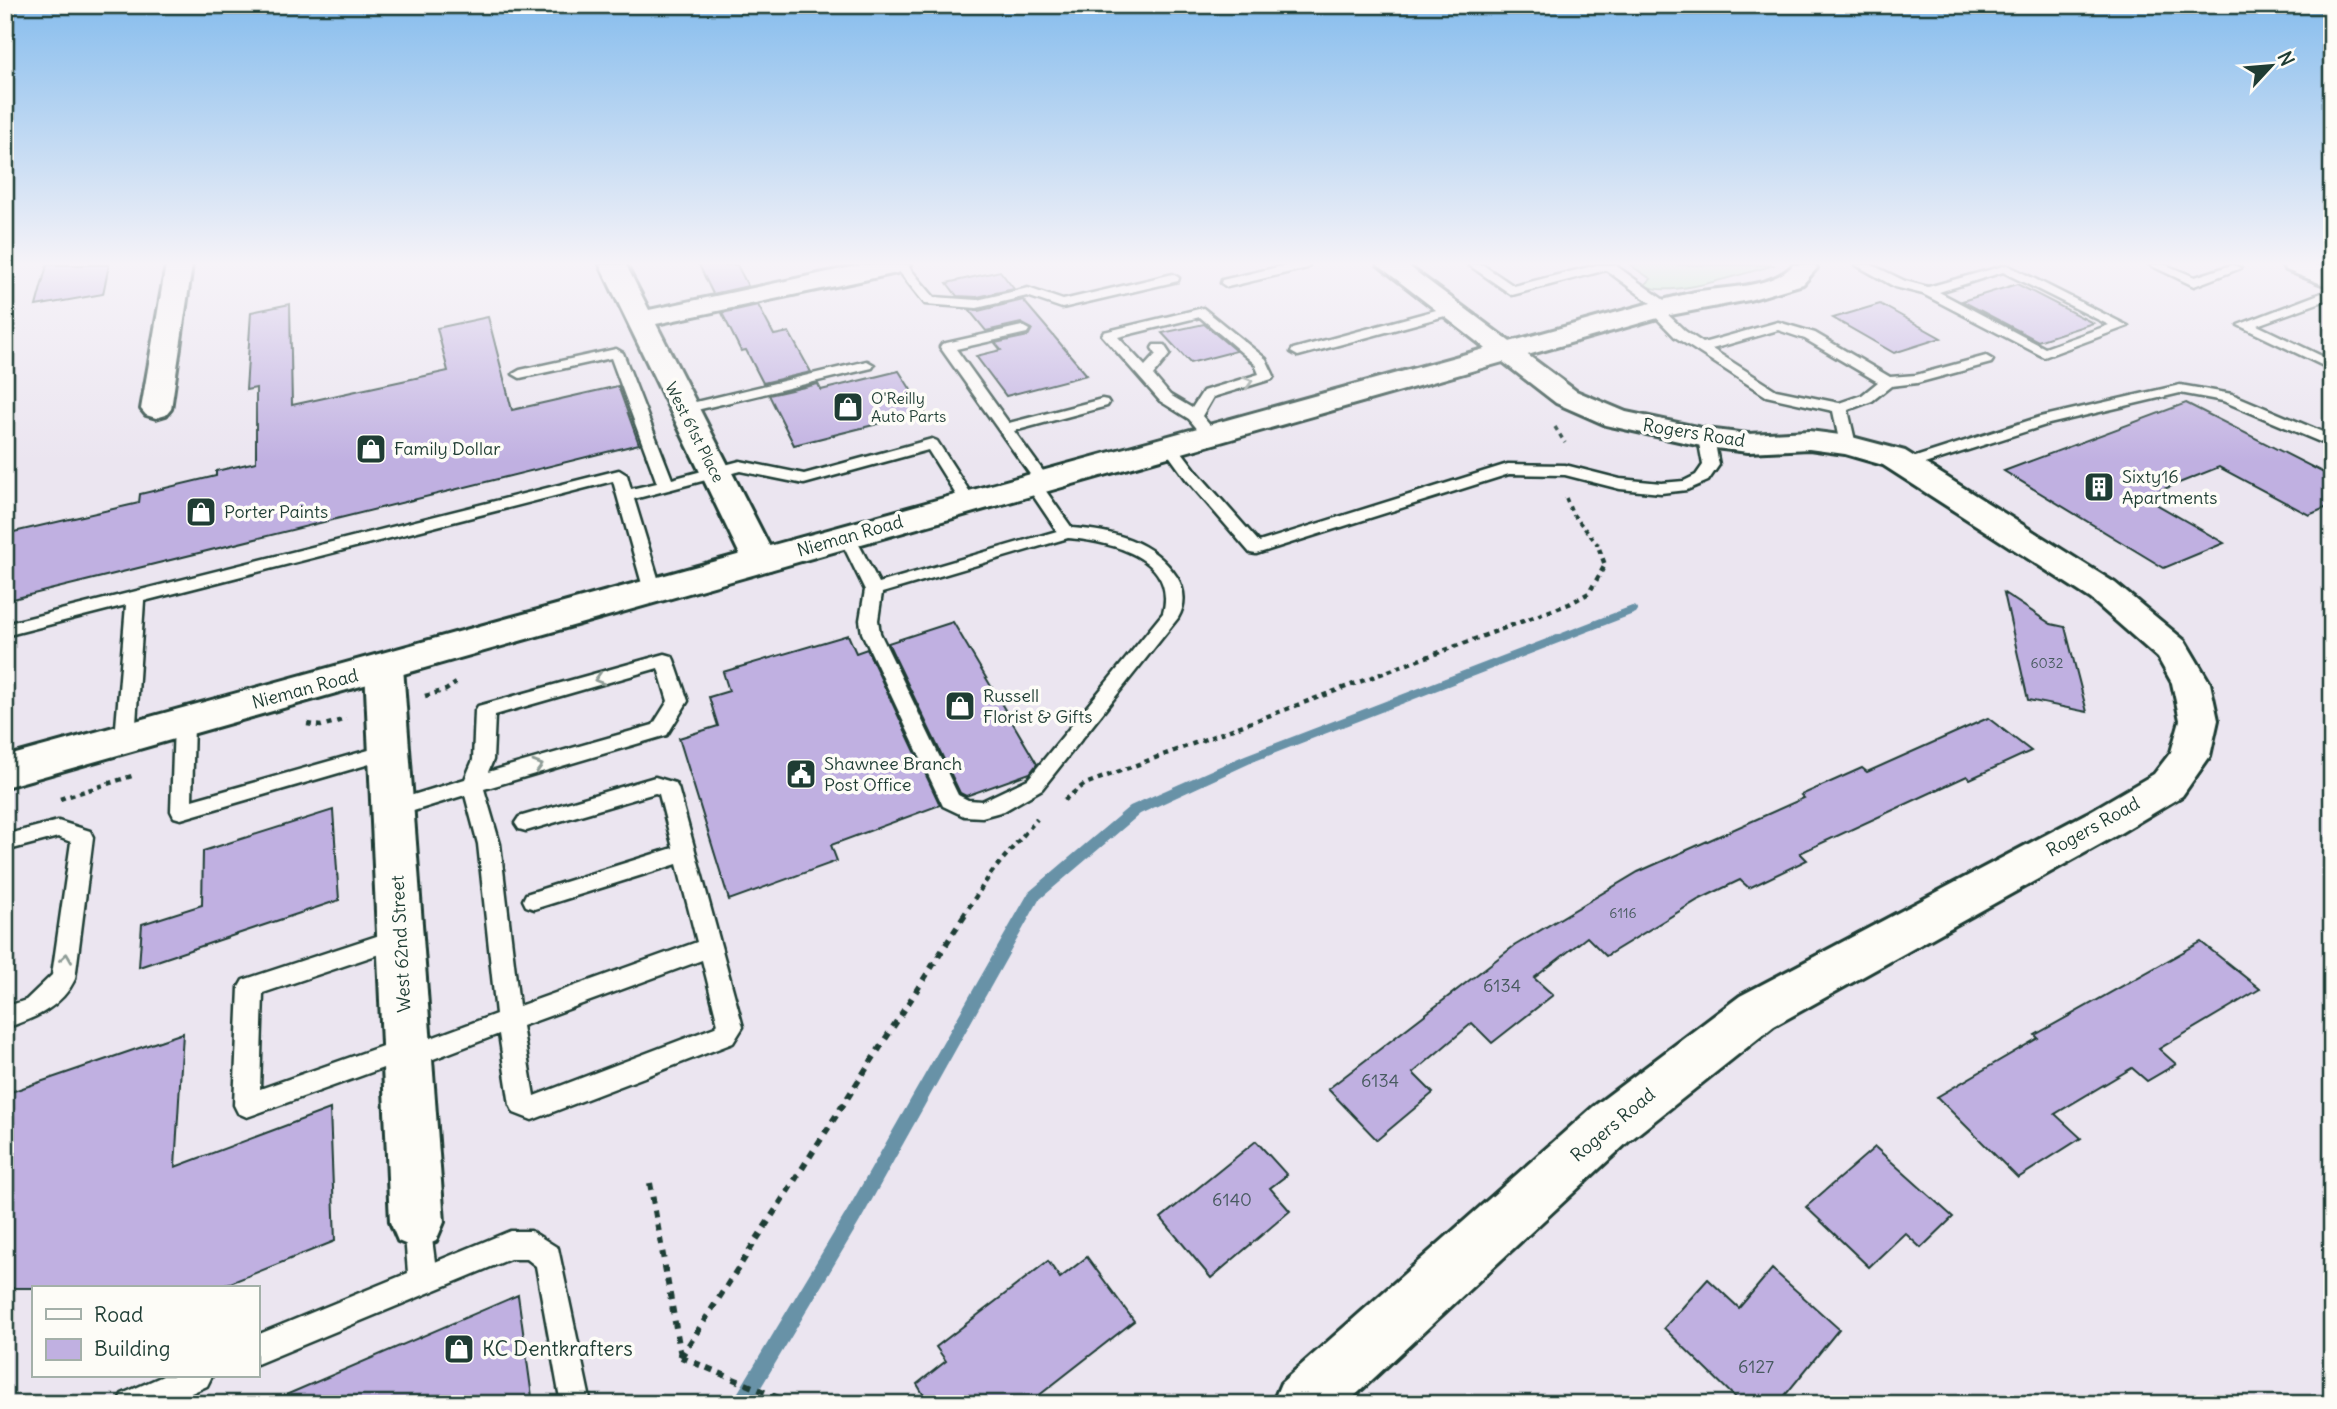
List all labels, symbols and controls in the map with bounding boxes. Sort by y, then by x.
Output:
north arrow [2236,32,2306,102]
text: N [2273,47,2300,70]
one-way arrow [1242,375,1254,390]
street label: West 61st Place [661,379,729,485]
place label: O'Reilly Auto Parts [871,388,946,426]
shop icon: O'Reilly Auto Parts [831,390,865,424]
street label: Rogers Road [1641,413,1747,452]
shop icon: Family Dollar [354,432,388,466]
place label: Family Dollar [394,437,501,460]
place label: Sixty16 Apartments [2122,465,2218,509]
building icon: Sixty16 Apartments [2082,470,2116,504]
shop icon: Porter Paints [184,495,218,529]
place label: Porter Paints [224,500,328,523]
street label: Nieman Road [794,509,906,562]
house number: 6032 [2031,654,2064,672]
street label: Nieman Road [249,663,361,714]
one-way arrow [594,671,606,685]
place label: Russell Florist & Gifts [983,684,1092,728]
shop icon: Russell Florist & Gifts [943,689,977,723]
place label: Shawnee Branch Post Office [824,752,962,796]
public building icon: Shawnee Branch Post Office [784,757,818,791]
one-way arrow [532,759,544,774]
street label: Rogers Road [2042,791,2144,862]
street label: West 62nd Street [385,875,416,1013]
house number: 6116 [1609,904,1637,922]
one-way arrow [59,952,74,964]
house number: 6134 [1483,974,1521,997]
house number: 6134 [1361,1069,1399,1092]
street label: Rogers Road [1566,1082,1660,1167]
house number: 6140 [1212,1188,1252,1211]
legend [32,1286,259,1378]
text: Road [94,1301,143,1328]
shop icon: KC Dentkrafters [442,1332,476,1366]
text: Building [94,1335,170,1362]
place label: KC Dentkrafters [482,1335,633,1362]
house number: 6127 [1738,1355,1774,1378]

